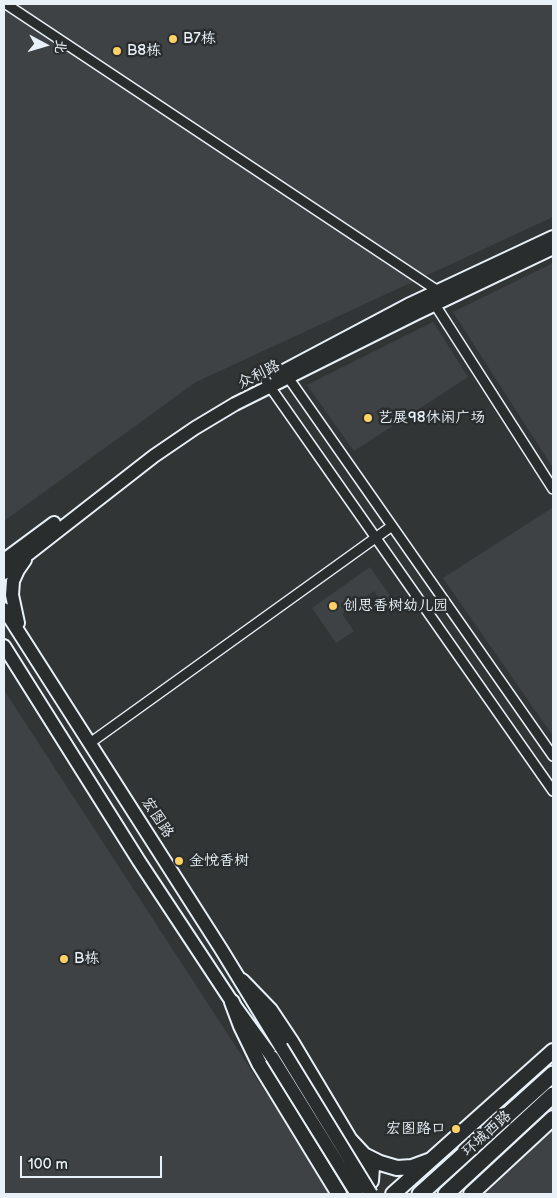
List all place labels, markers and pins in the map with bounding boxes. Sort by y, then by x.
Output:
place label: B7栋 [183,30,216,48]
marker: B7栋 [167,33,179,45]
place label: B8栋 [127,42,161,60]
marker: B8栋 [111,45,123,57]
place label: 艺展98休闲广场 [378,409,485,427]
marker: 艺展98休闲广场 [362,412,374,424]
place label: 创思香树幼儿园 [343,597,448,615]
marker: 创思香树幼儿园 [327,600,339,612]
place label: 金悦香树 [189,852,249,870]
marker: 金悦香树 [173,855,185,867]
place label: B栋 [74,950,99,968]
marker: B栋 [58,953,70,965]
place label: 宏图路口 [386,1120,446,1138]
marker: 宏图路口 [450,1123,462,1135]

